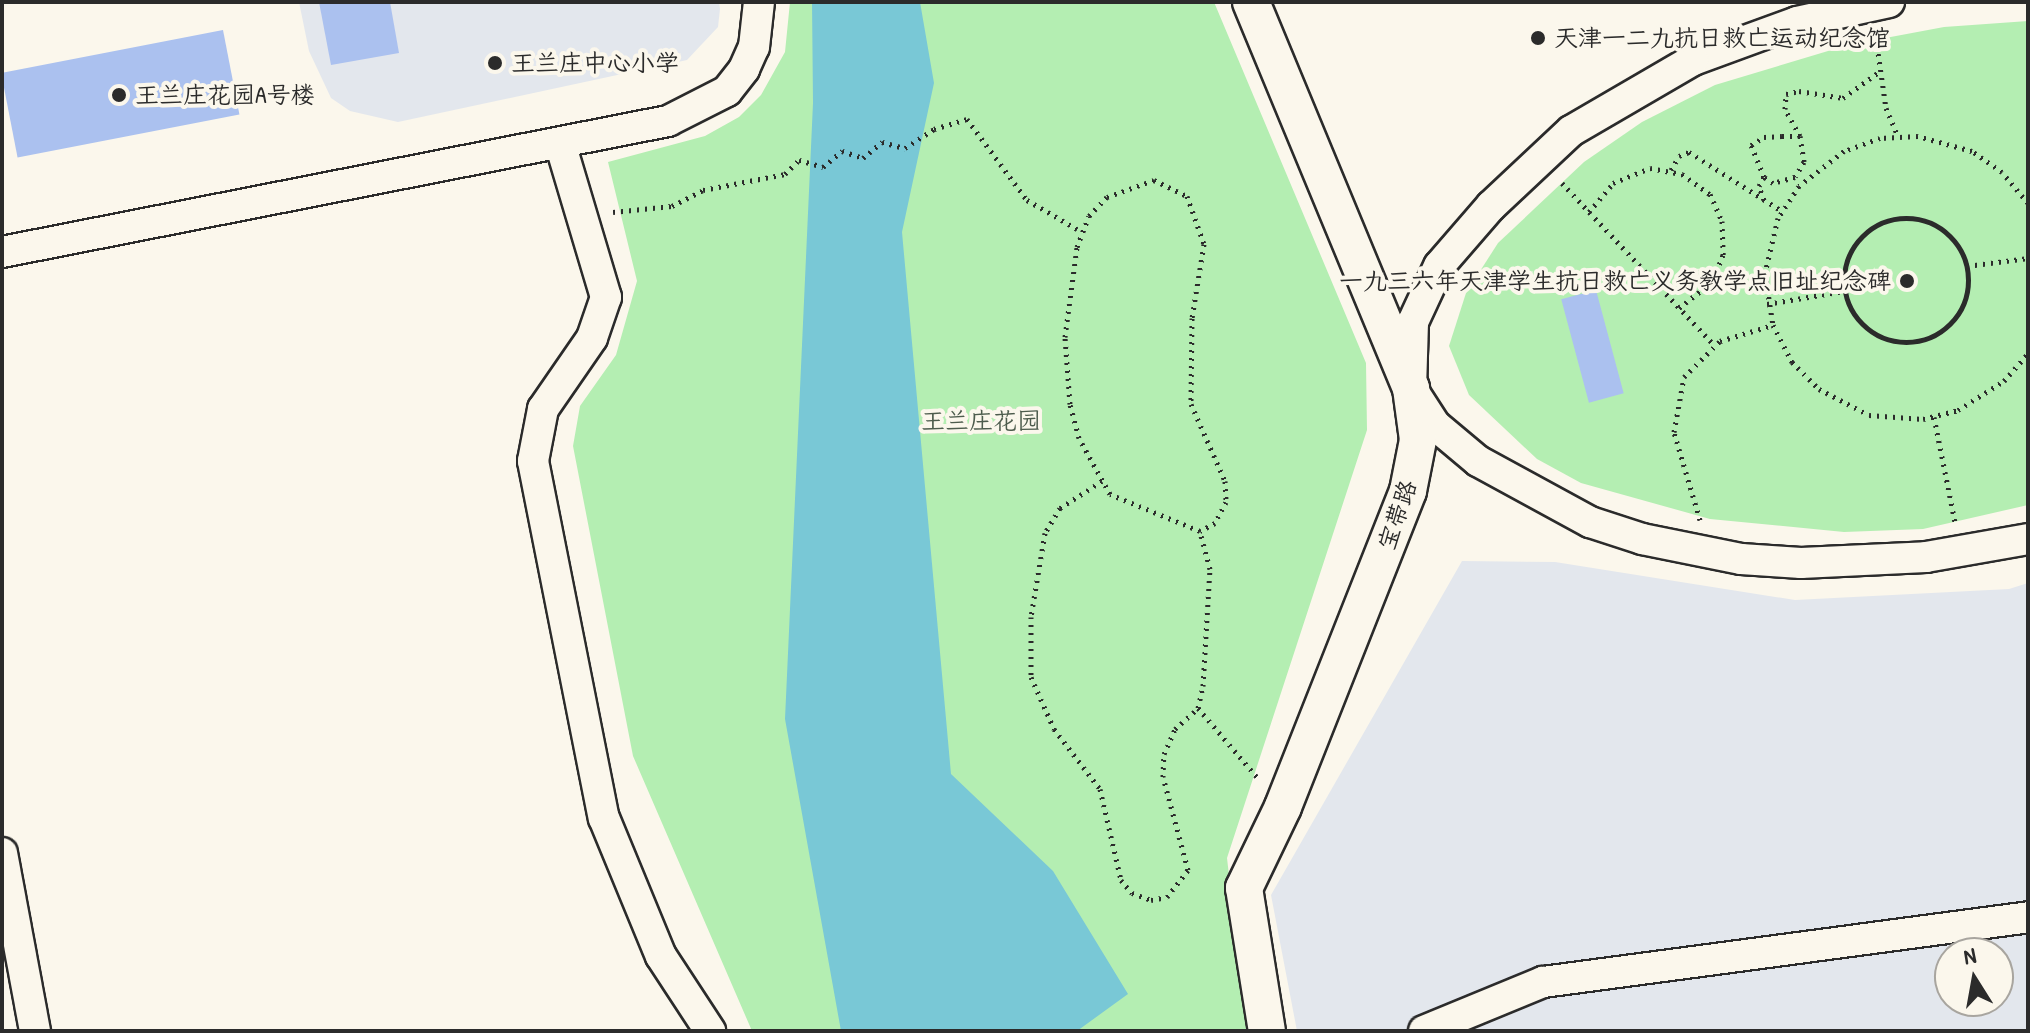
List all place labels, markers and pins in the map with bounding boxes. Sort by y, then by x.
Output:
place label: 天津一二九抗日救亡运动纪念馆 [1554,24,1890,52]
marker: 天津一二九抗日救亡运动纪念馆 [1529,29,1547,47]
place label: 王兰庄中心小学 [511,49,679,77]
marker: 王兰庄中心小学 [486,54,504,72]
place label: 王兰庄花园A号楼 [135,81,315,109]
marker: 王兰庄花园A号楼 [110,86,128,104]
place label: 一九三六年天津学生抗日救亡义务教学点旧址纪念碑 [1339,267,1891,295]
marker: 一九三六年天津学生抗日救亡义务教学点旧址纪念碑 [1898,272,1916,290]

